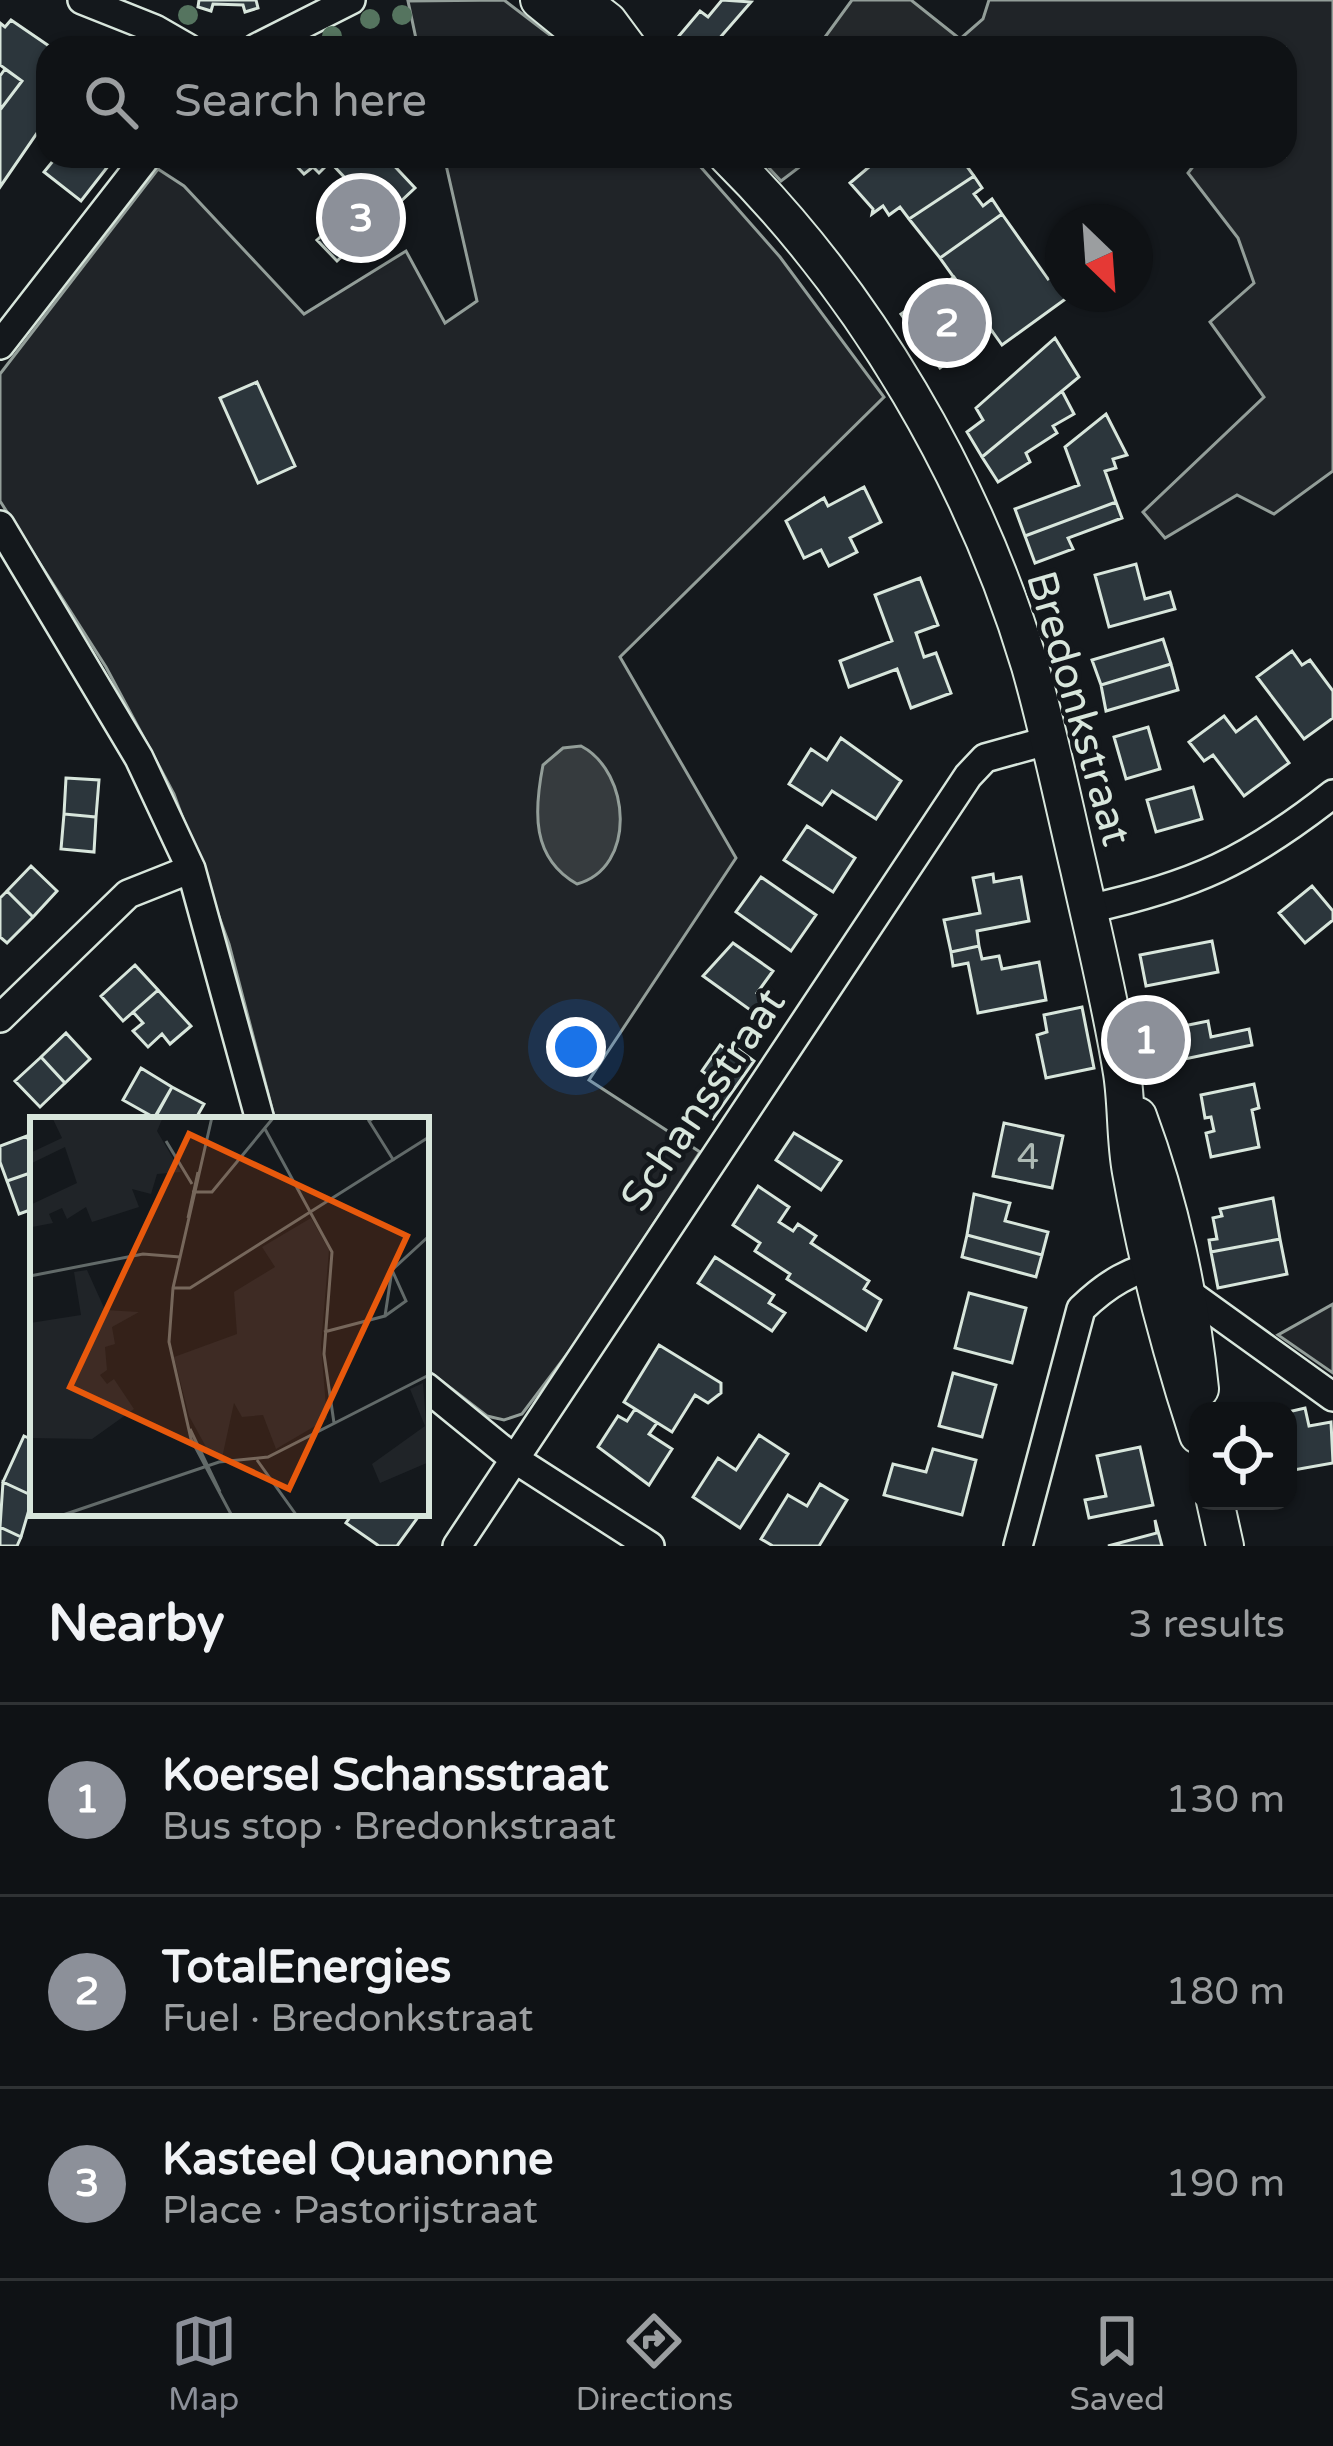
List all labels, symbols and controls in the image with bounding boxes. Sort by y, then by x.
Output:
search box [36,36,1297,168]
icon: search [78,69,144,135]
text: Search here [174,75,427,129]
pin: 3 [322,173,400,263]
north arrow [1045,204,1153,312]
pin: 2 [908,278,986,368]
street label: Bredonkstraat [1015,565,1142,852]
street label: Schansstraat [610,979,797,1221]
pin: 1 [1107,995,1185,1085]
your location [546,1017,606,1077]
inset map [30,1117,429,1516]
house number: 4 [1017,1136,1039,1179]
map controls [1189,1402,1297,1510]
button: locate [1189,1402,1297,1510]
text: Nearby [48,1593,225,1655]
text: 3 results [1128,1601,1285,1648]
text: Koersel Schansstraat [162,1749,609,1803]
text: 1 [75,1776,99,1823]
text: 130 m [1166,1776,1285,1823]
text: Bus stop · Bredonkstraat [162,1803,616,1850]
text: TotalEnergies [162,1941,451,1995]
text: 2 [75,1968,99,2015]
text: 180 m [1166,1968,1285,2015]
text: Fuel · Bredonkstraat [162,1995,533,2042]
text: Kasteel Quanonne [162,2133,554,2187]
text: 3 [75,2160,99,2207]
text: 190 m [1166,2160,1285,2207]
text: Place · Pastorijstraat [162,2187,538,2234]
tab: Map [168,2308,239,2419]
tab: Directions [575,2308,733,2419]
tab: Saved [1070,2308,1165,2419]

